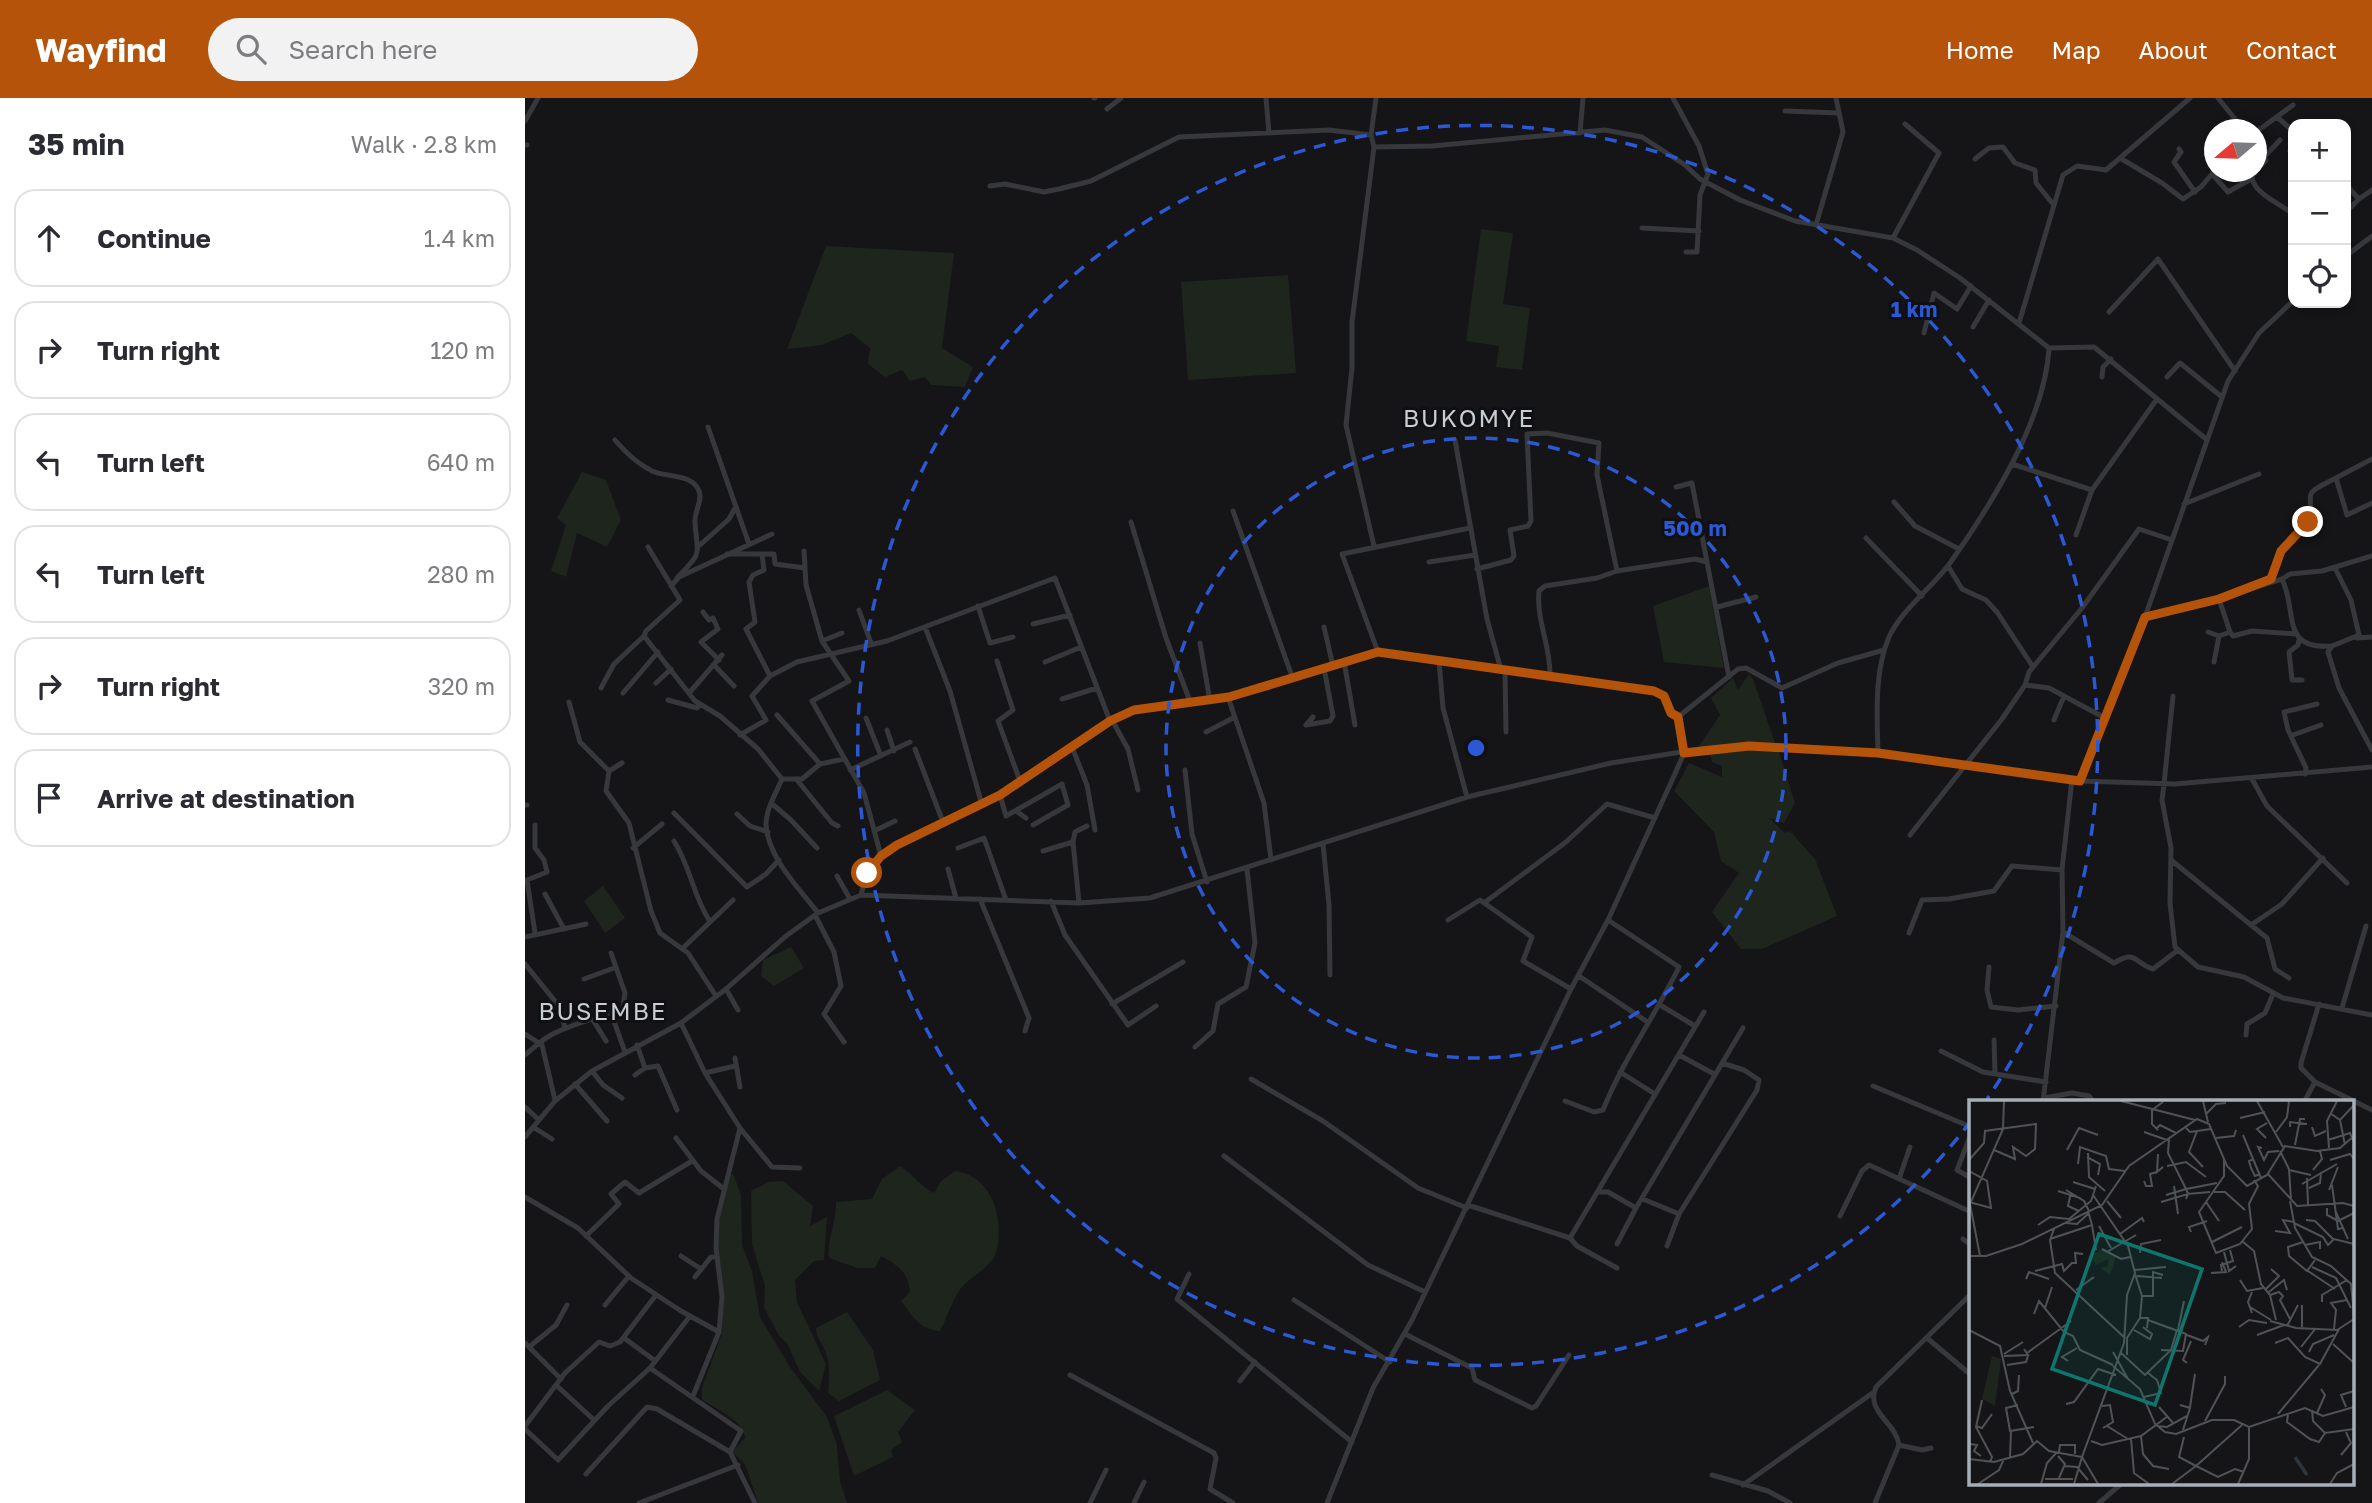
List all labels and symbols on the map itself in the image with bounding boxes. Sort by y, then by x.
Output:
north arrow [2204,119,2267,182]
text: 1 km [1891,296,1937,322]
district label: BUKOMYE [1403,403,1535,432]
route end [2292,506,2323,537]
text: 500 m [1663,515,1727,541]
centre of rings [1464,736,1488,760]
route start [851,857,882,888]
district label: BUSEMBE [539,996,667,1025]
inset map [1969,1100,2354,1486]

